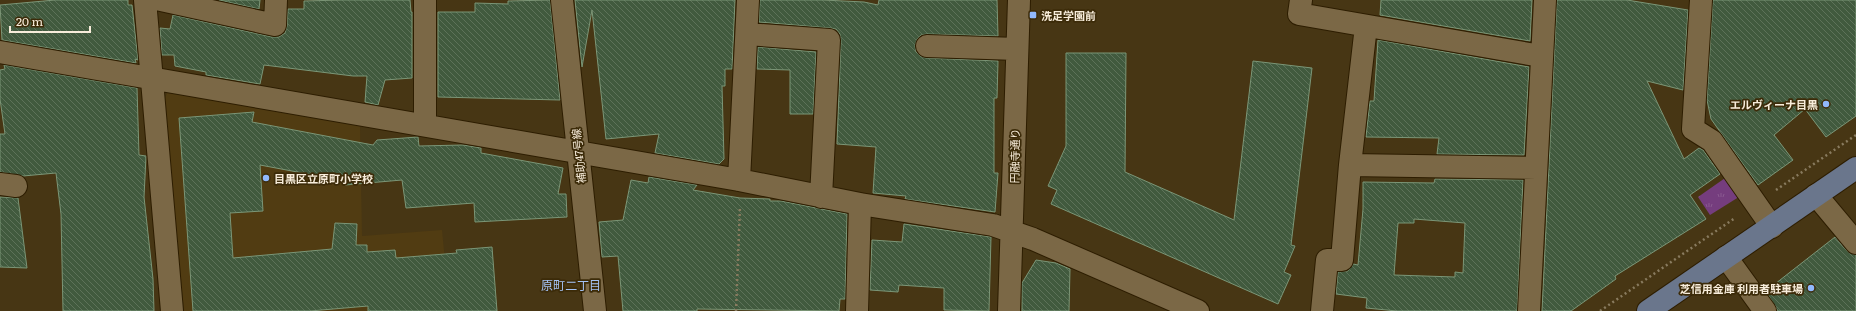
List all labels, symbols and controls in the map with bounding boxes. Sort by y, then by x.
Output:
place label: 洗足学園前 [1041,7,1096,23]
scale bar [10,8,90,34]
marker: 洗足学園前 [1028,10,1038,20]
text: 20 m [16,12,43,30]
place label: エルヴィーナ目黒 [1730,96,1818,112]
marker: エルヴィーナ目黒 [1821,99,1831,109]
street label: 補助47号線 [567,128,589,184]
street label: 円融寺通り [1006,128,1022,184]
place label: 目黒区立原町小学校 [274,170,373,186]
marker: 目黒区立原町小学校 [261,173,271,183]
district label: 原町二丁目 [541,276,601,294]
place label: 芝信用金庫 利用者駐車場 [1680,280,1803,296]
marker: 芝信用金庫 利用者駐車場 [1806,283,1816,293]

